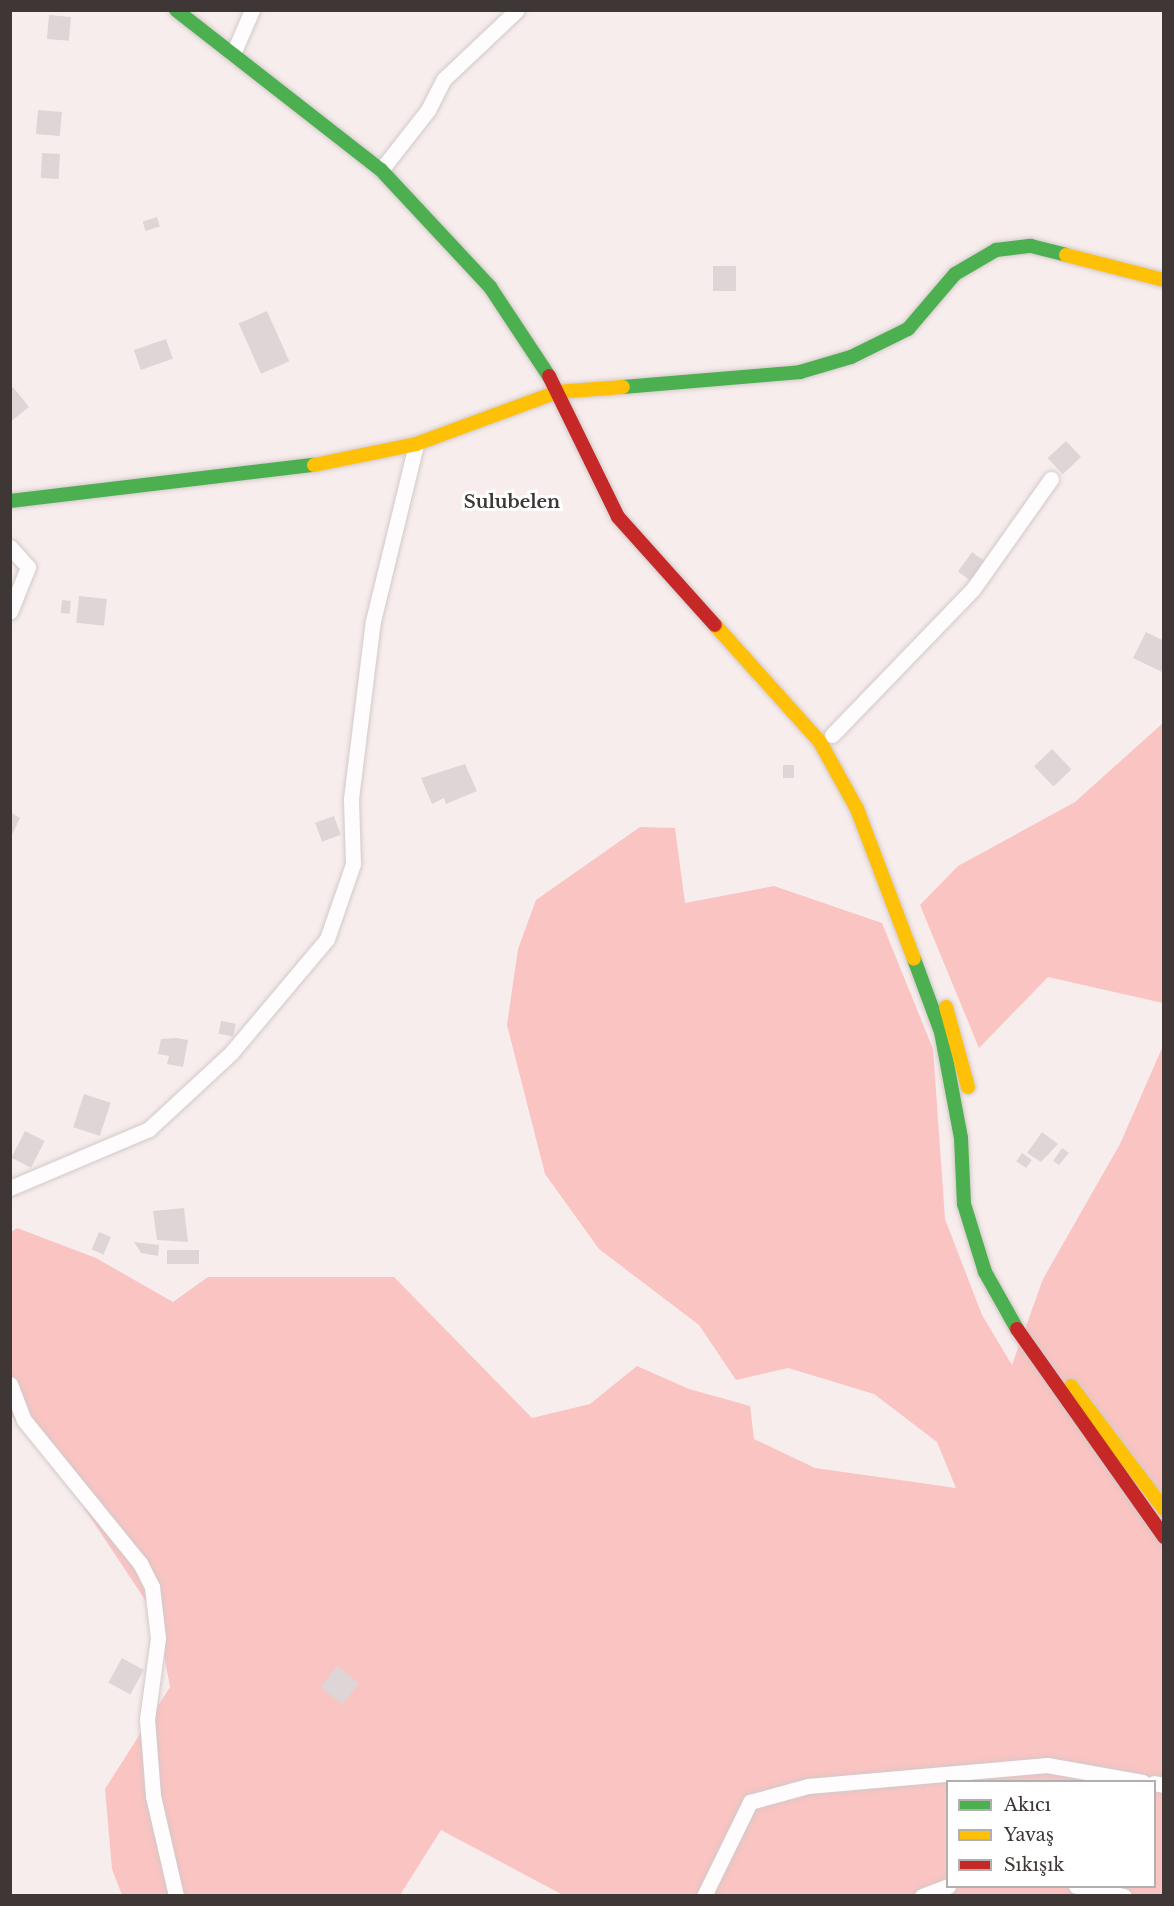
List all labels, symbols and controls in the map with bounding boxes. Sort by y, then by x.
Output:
district label: Sulubelen [464,491,560,513]
legend [946,1780,1156,1888]
text: Akıcı [1004,1794,1051,1816]
text: Yavaş [1004,1824,1054,1846]
text: Sıkışık [1004,1854,1064,1876]

